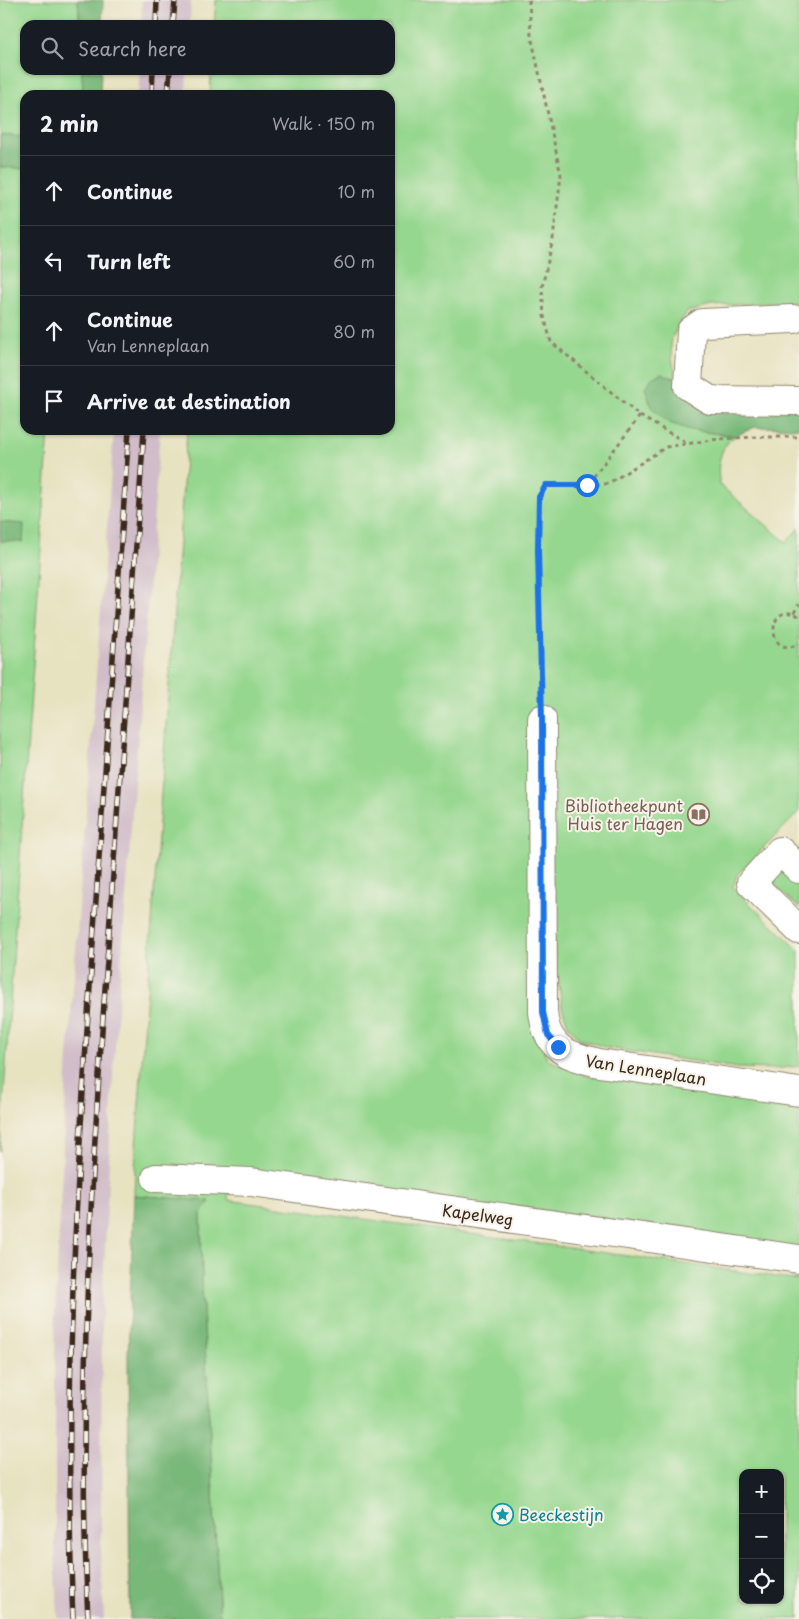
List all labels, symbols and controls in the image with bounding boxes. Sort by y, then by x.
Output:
search box [20,20,395,75]
icon: search [38,34,66,62]
text: Search here [78,34,187,62]
text: 2 min [40,107,99,139]
text: Walk · 150 m [272,111,375,135]
icon: ahead [40,177,68,205]
text: Continue [87,177,173,205]
text: 10 m [338,179,375,203]
icon: left [40,247,68,275]
text: Turn left [87,247,171,275]
text: 60 m [333,249,375,273]
text: Continue [87,305,173,333]
icon: ahead [40,317,68,345]
text: 80 m [333,319,375,343]
text: Van Lenneplaan [87,333,209,357]
icon: arrive [40,387,68,415]
text: Arrive at destination [87,387,291,415]
route start [576,474,599,497]
place label: Bibliotheekpunt Huis ter Hagen [565,793,683,835]
library icon: Bibliotheekpunt Huis ter Hagen [687,802,711,826]
route end [547,1036,570,1059]
street label: Van Lenneplaan [584,1048,708,1090]
street label: Kapelweg [441,1197,515,1231]
map controls [739,1469,784,1604]
button: + [739,1469,784,1514]
place icon: Beeckestijn [491,1502,515,1526]
place label: Beeckestijn [519,1502,604,1526]
button: − [739,1514,784,1559]
button: locate [739,1559,784,1604]

